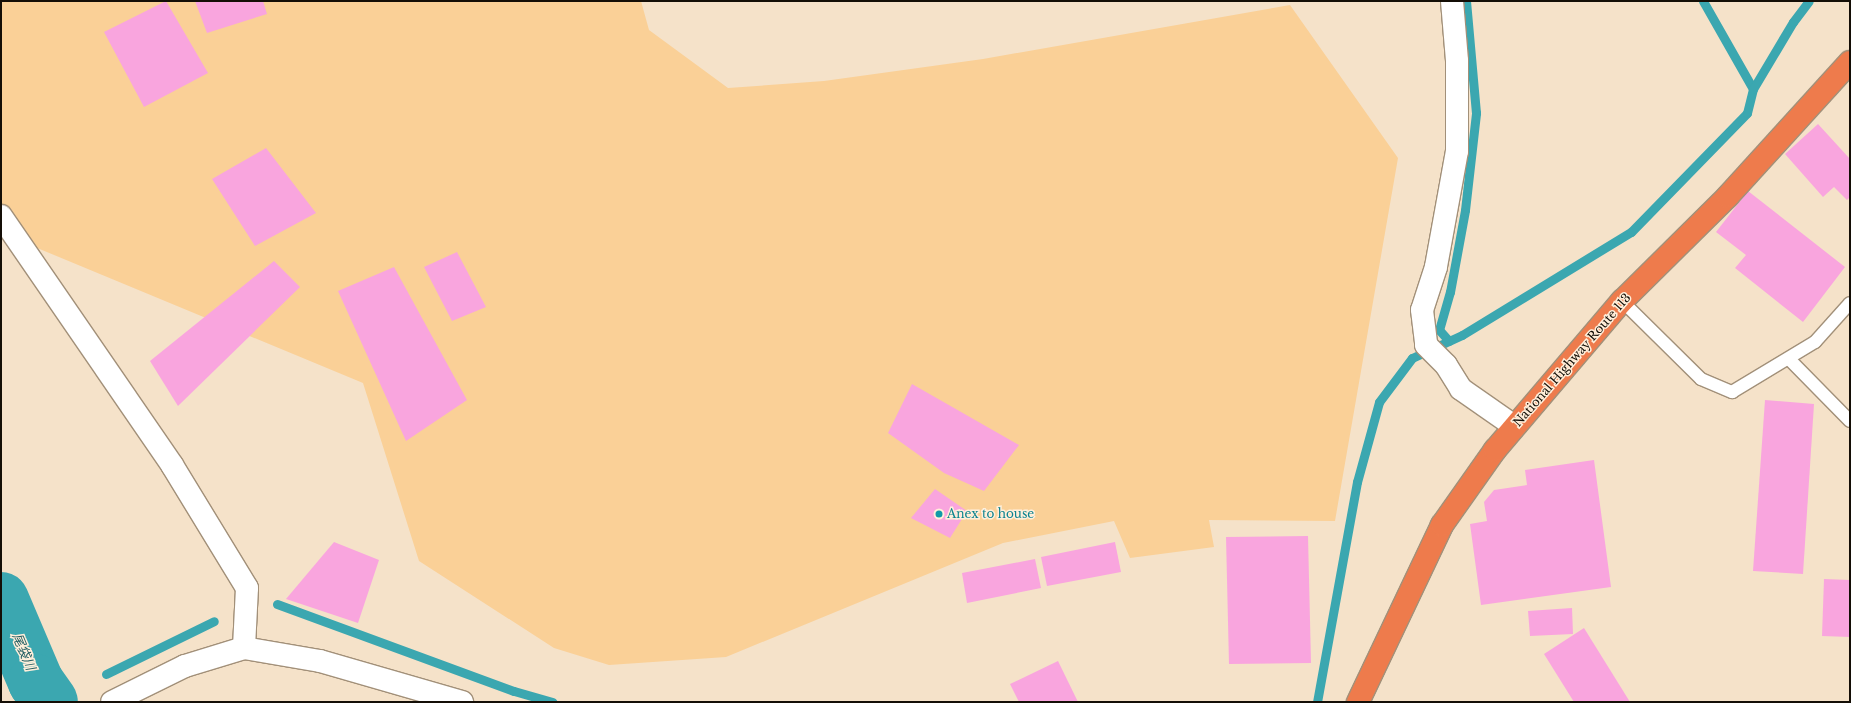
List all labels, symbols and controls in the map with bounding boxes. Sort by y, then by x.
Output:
street label: National Highway Route 113 [1510,290,1634,430]
place label: Anex to house [947,507,1034,521]
marker: Anex to house [934,509,944,519]
water label: 尾袋川 [8,631,38,673]

